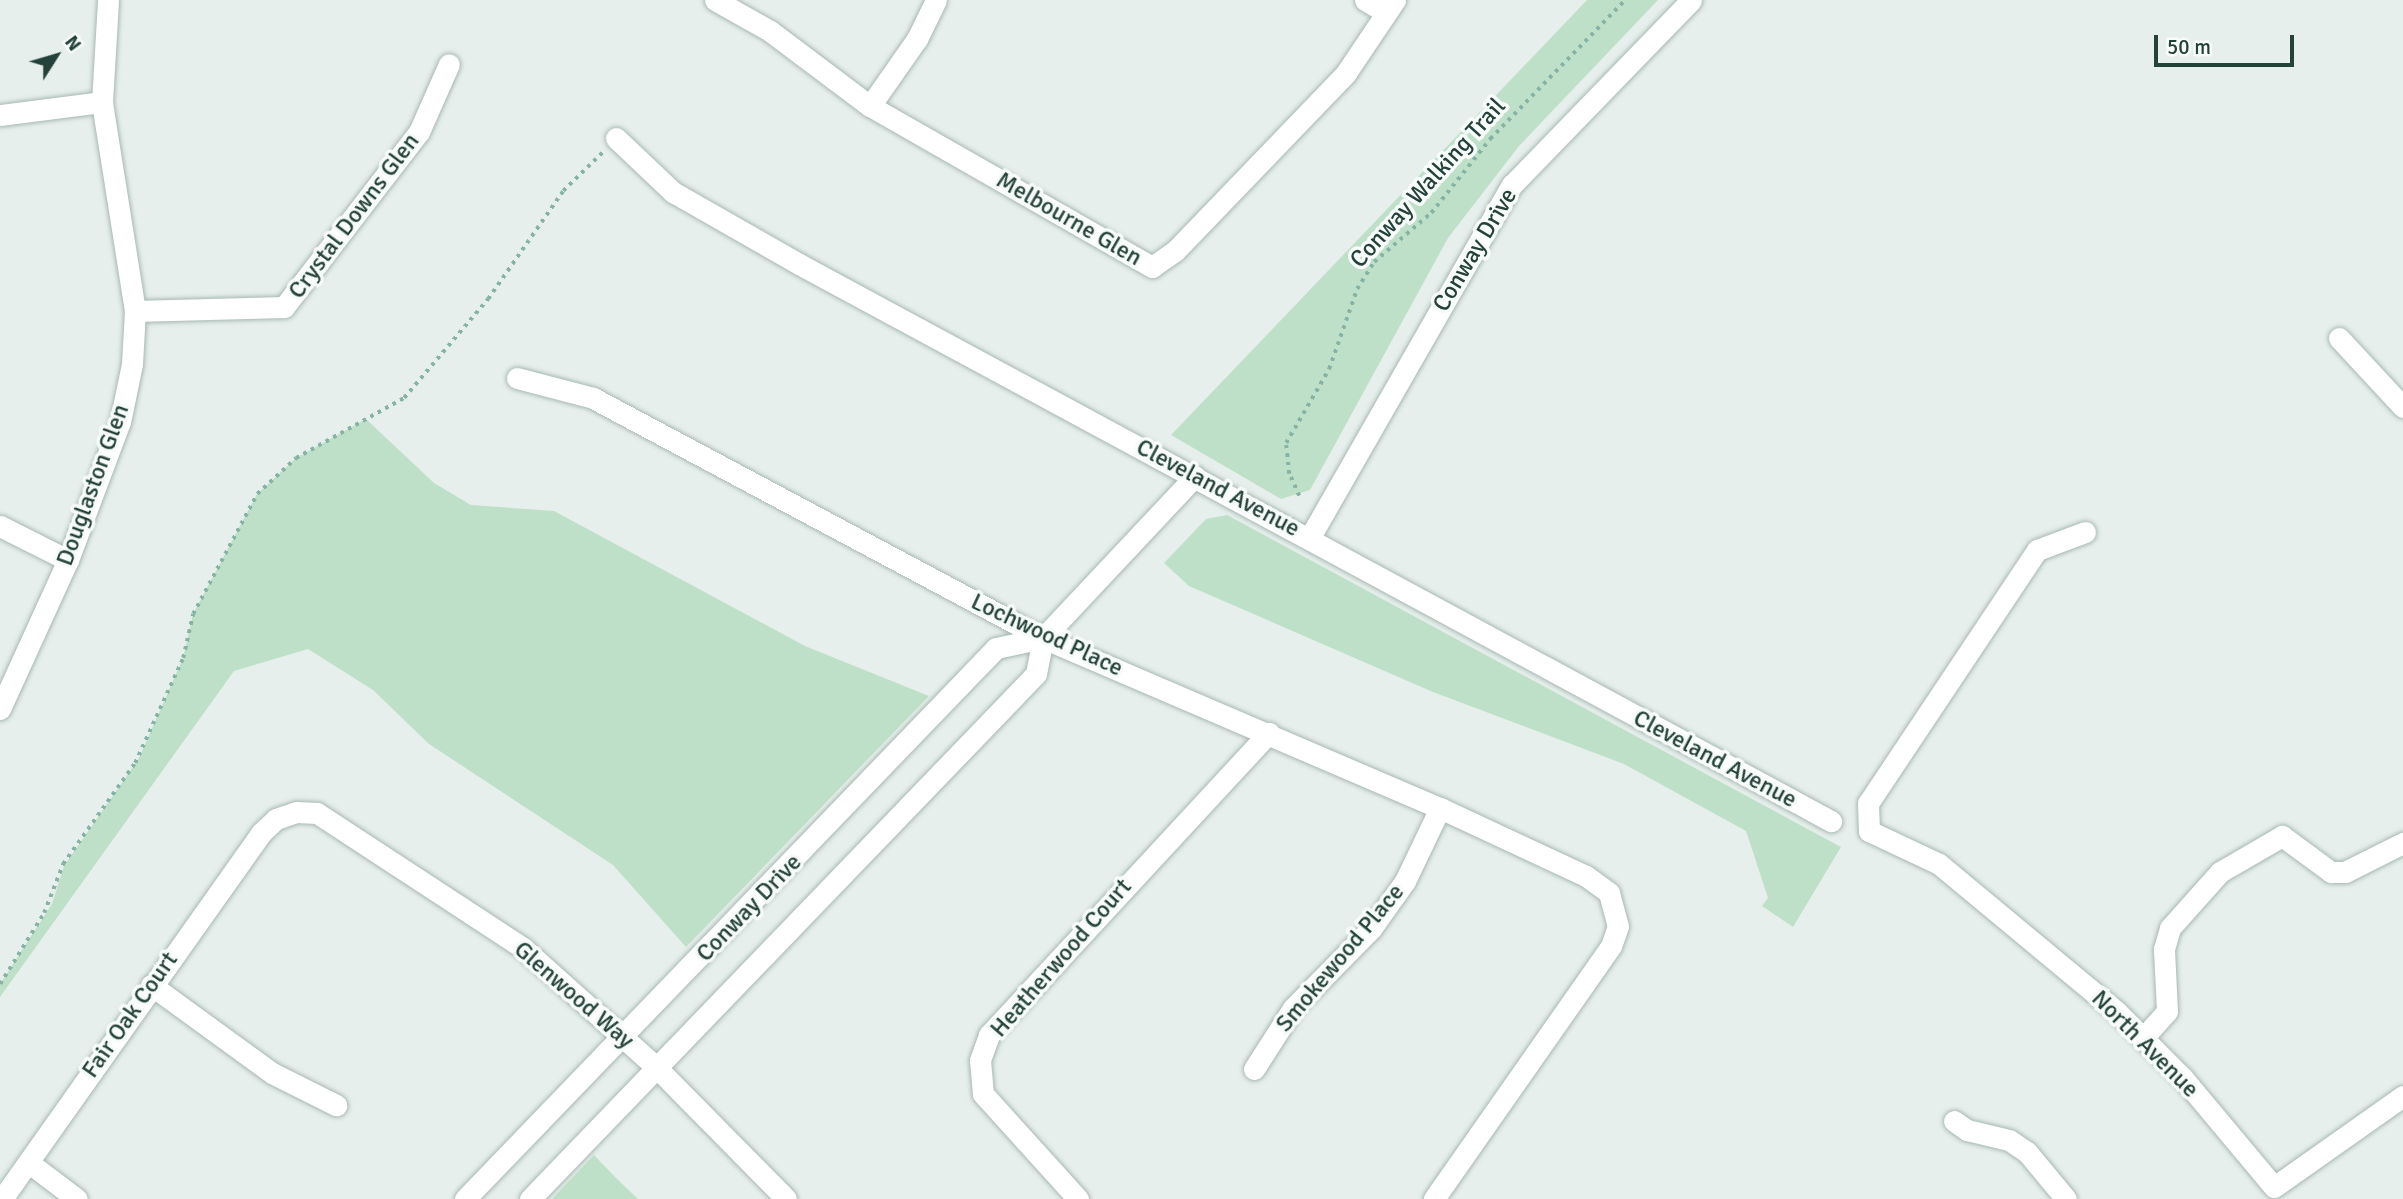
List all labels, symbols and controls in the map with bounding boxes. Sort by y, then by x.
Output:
north arrow [21,21,91,91]
scale bar [2158,21,2298,65]
text: N [59,31,86,56]
text: 50 m [2167,34,2211,60]
street label: Conway Walking Trail [1344,92,1512,274]
street label: Crystal Downs Glen [282,127,426,305]
street label: Melbourne Glen [991,166,1147,272]
street label: Conway Drive [1427,183,1523,317]
street label: Douglaston Glen [50,400,136,570]
street label: Cleveland Avenue [1131,433,1305,543]
street label: Lochwood Place [966,587,1128,683]
street label: Cleveland Avenue [1628,704,1802,814]
street label: Conway Drive [690,848,808,968]
street label: Heatherwood Court [984,873,1138,1043]
street label: Smokewood Place [1270,878,1410,1038]
street label: Glenwood Way [508,935,640,1055]
street label: Fair Oak Court [76,946,184,1084]
street label: North Avenue [2085,984,2205,1104]

